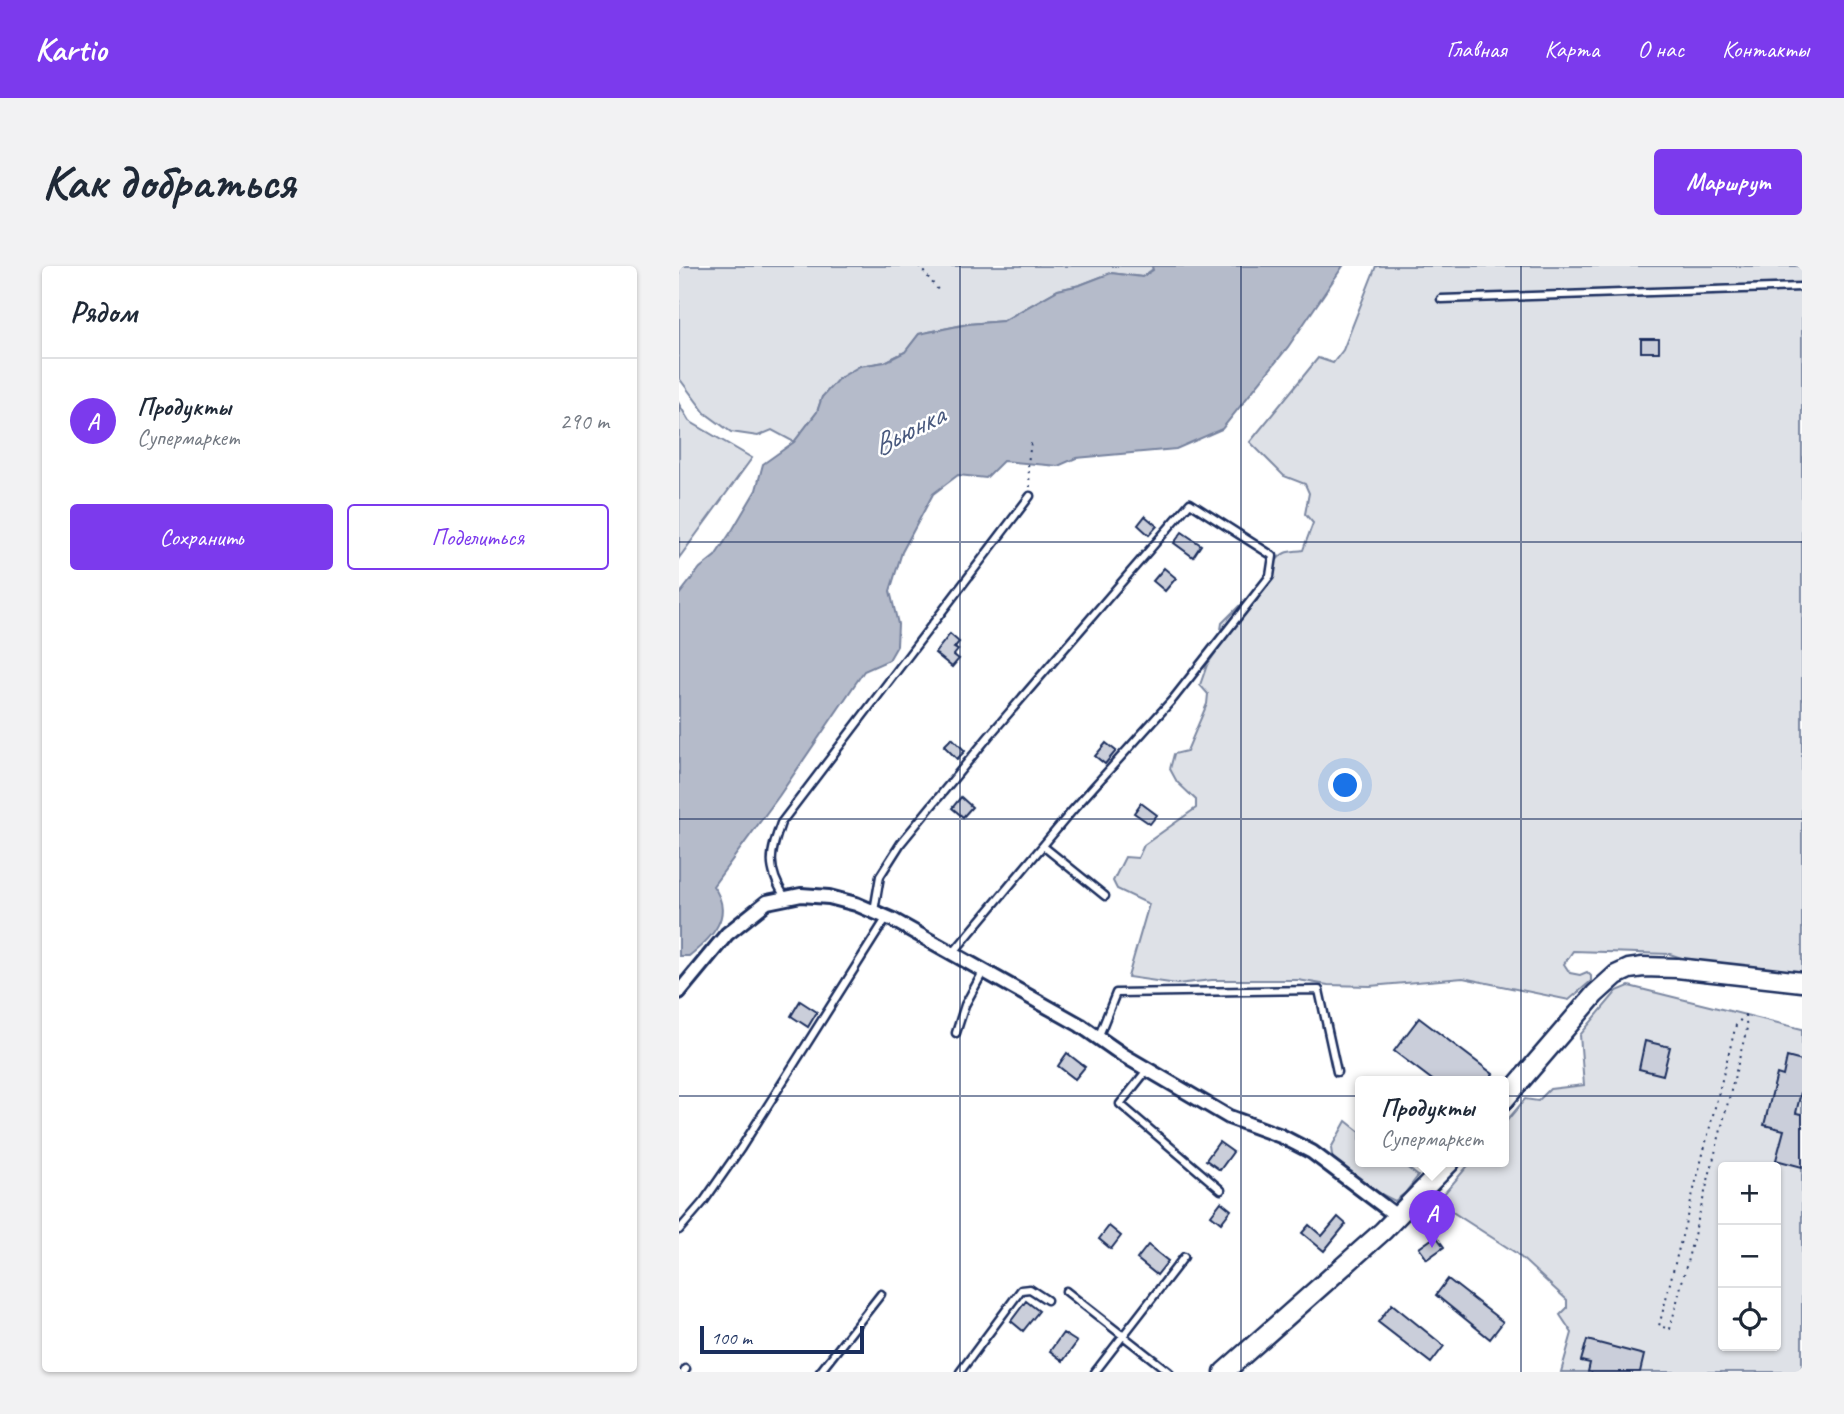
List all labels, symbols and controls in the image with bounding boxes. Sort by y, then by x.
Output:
text: Kartio [35,28,106,70]
text: Главная [1446,34,1507,64]
text: Карта [1545,34,1599,64]
text: О нас [1637,34,1684,64]
text: Контакты [1722,34,1809,64]
button: Маршрут [1654,149,1802,215]
text: Как добраться [42,151,295,213]
text: Рядом [70,293,137,331]
text: Продукты [137,390,231,423]
water label: Вьюнка [866,394,953,464]
text: A [87,407,99,436]
text: 290 m [560,407,609,436]
text: Супермаркет [137,423,240,452]
button: Сохранить [70,504,333,570]
button: Поделиться [347,504,609,570]
your location [1328,768,1362,802]
popup [1355,1076,1509,1167]
text: Продукты [1381,1091,1474,1124]
text: Супермаркет [1381,1124,1483,1153]
map controls [1718,1162,1781,1351]
button: + [1718,1162,1781,1225]
pin: A [1409,1190,1455,1248]
button: − [1718,1225,1781,1288]
button: locate [1718,1288,1781,1351]
scale bar [700,1323,865,1355]
text: 100 m [711,1326,752,1350]

